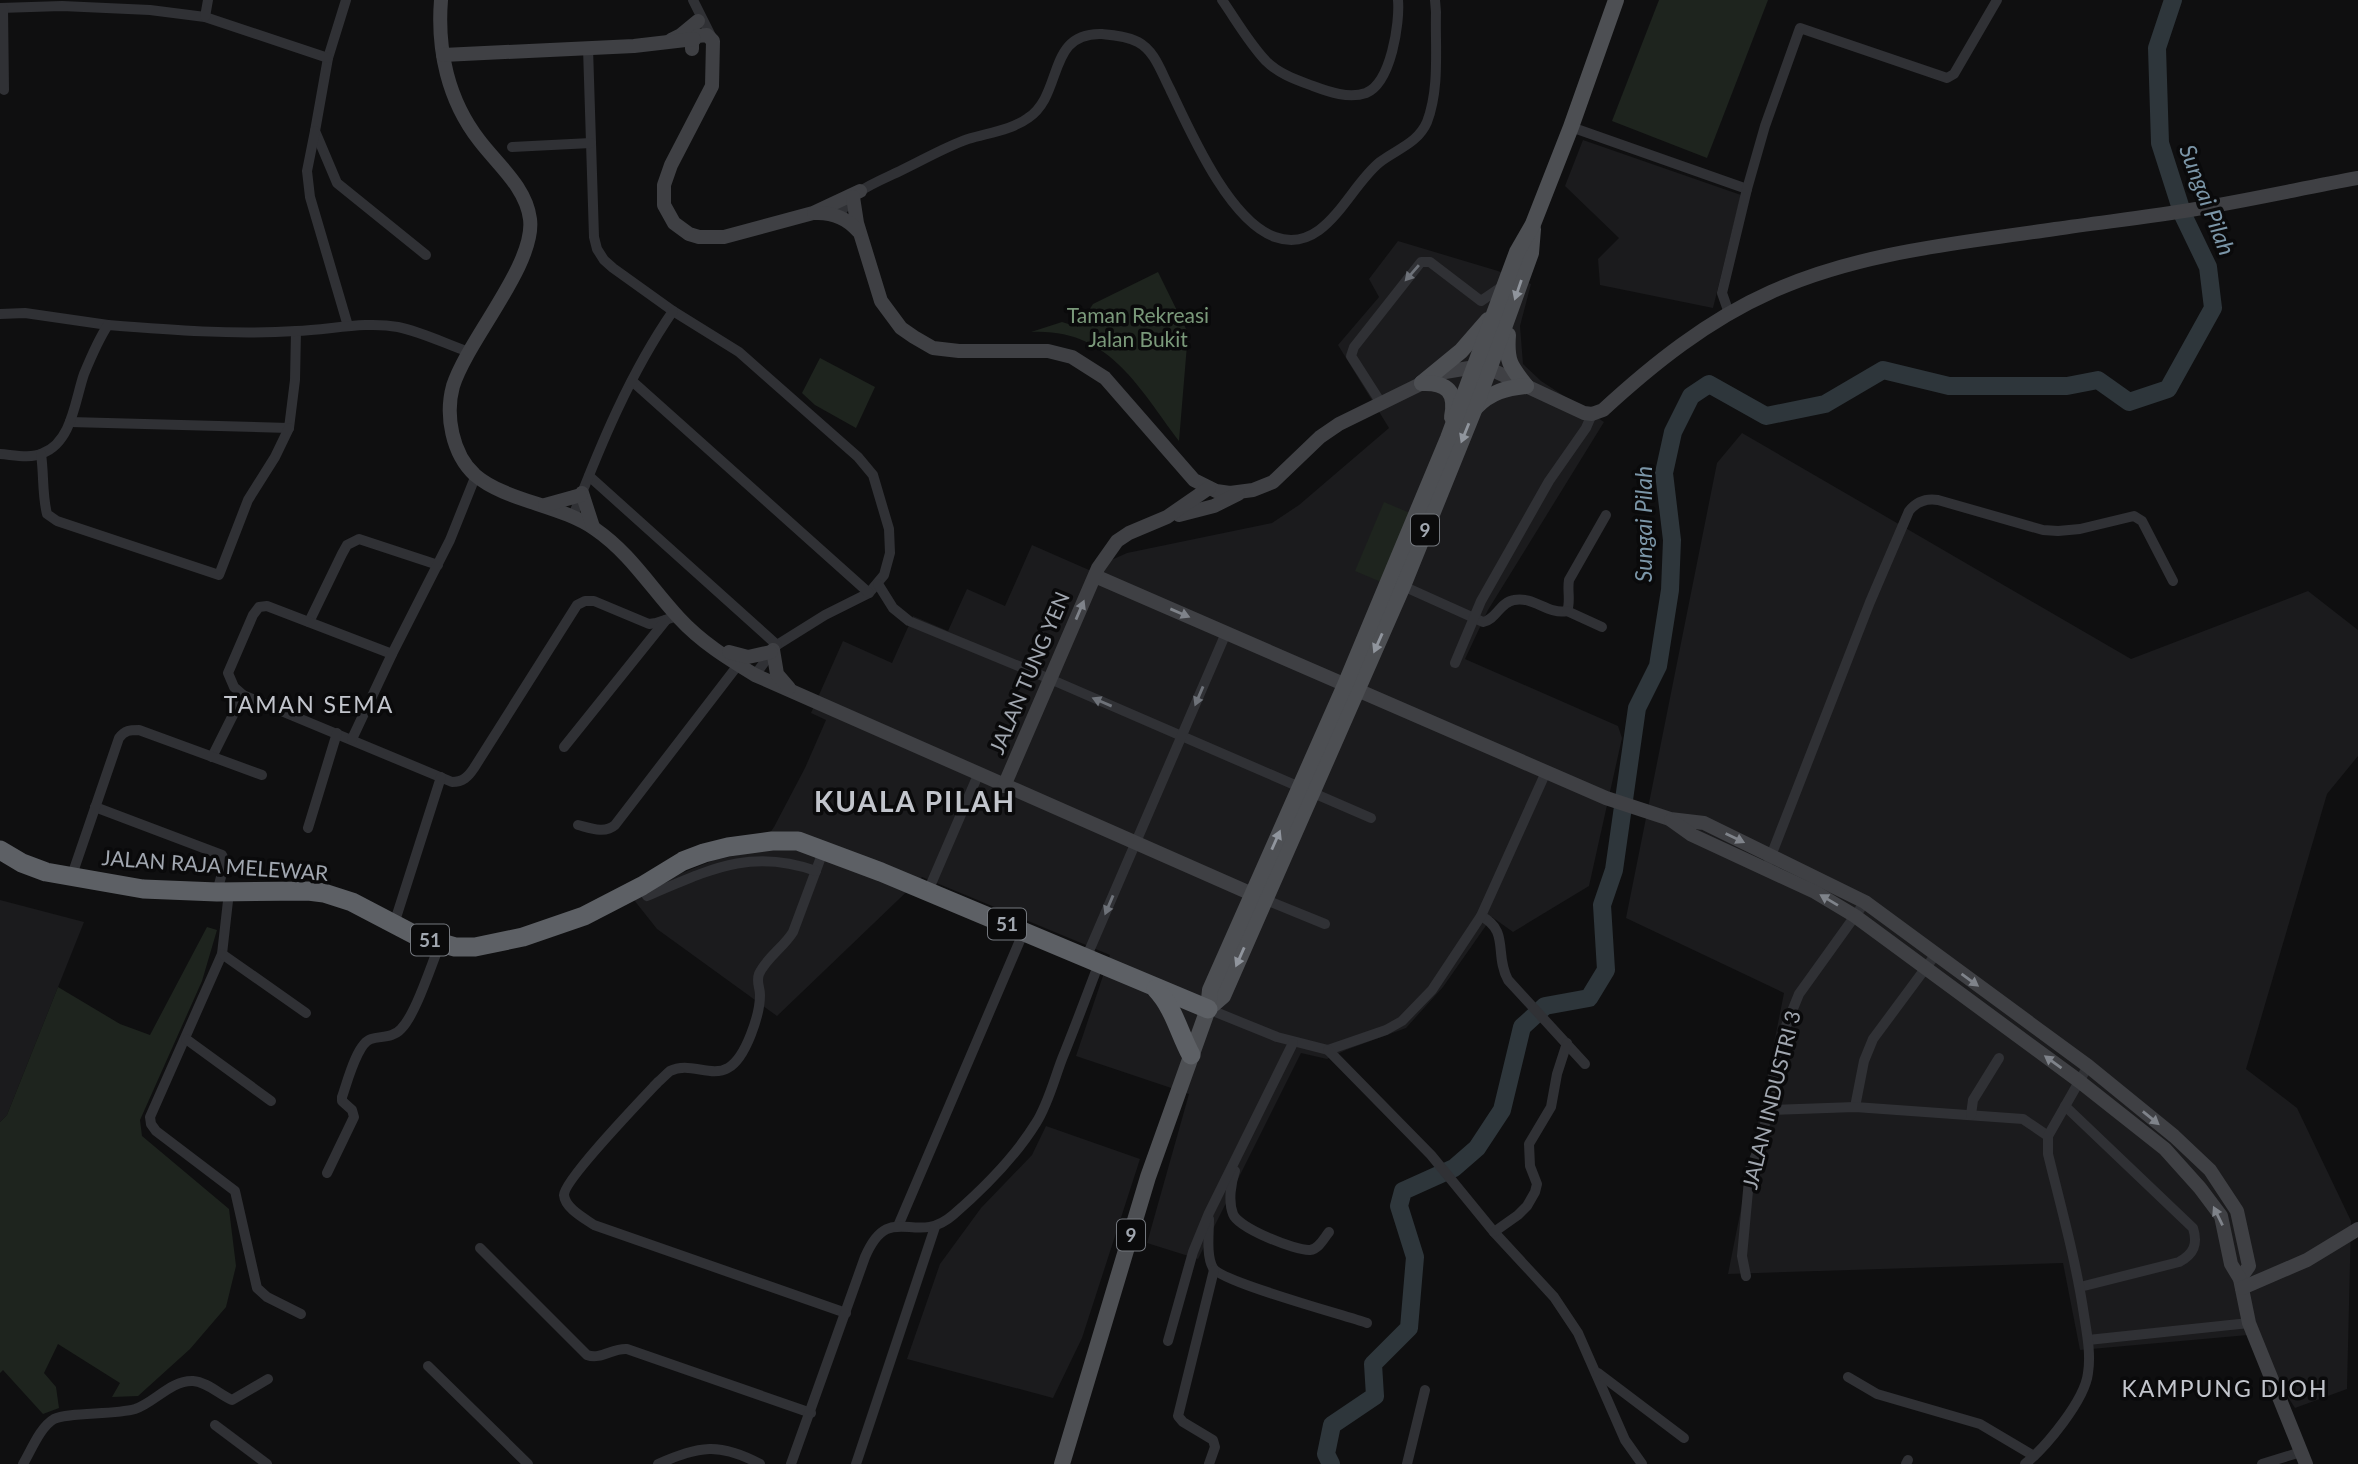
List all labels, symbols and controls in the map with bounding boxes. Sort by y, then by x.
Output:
water label: Sungai Pilah [2174,140,2242,259]
one-way arrow [1405,264,1420,281]
one-way arrow [1513,280,1523,301]
park label: Taman Rekreasi Jalan Bukit [1067,302,1209,351]
one-way arrow [1459,422,1470,443]
water label: Sungai Pilah [1629,466,1657,582]
road number: 9 [1411,514,1439,545]
street label: JALAN TUNG YEN [983,588,1074,757]
one-way arrow [1075,600,1086,621]
one-way arrow [1169,608,1190,619]
one-way arrow [1372,633,1383,654]
one-way arrow [1193,686,1205,706]
district label: TAMAN SEMA [224,690,394,718]
one-way arrow [1092,696,1113,707]
district label: KUALA PILAH [814,784,1016,818]
one-way arrow [1271,830,1282,851]
one-way arrow [1725,832,1745,843]
street label: JALAN RAJA MELEWAR [101,844,330,885]
one-way arrow [1819,894,1838,907]
one-way arrow [1103,895,1115,915]
road number: 51 [988,908,1026,940]
road number: 51 [411,924,449,956]
one-way arrow [1234,946,1245,967]
one-way arrow [1961,973,1980,987]
street label: JALAN INDUSTRI 3 [1736,1008,1805,1191]
one-way arrow [2044,1055,2062,1069]
one-way arrow [2143,1110,2160,1125]
one-way arrow [2212,1205,2224,1225]
road number: 9 [1117,1219,1145,1250]
district label: KAMPUNG DIOH [2121,1374,2329,1402]

